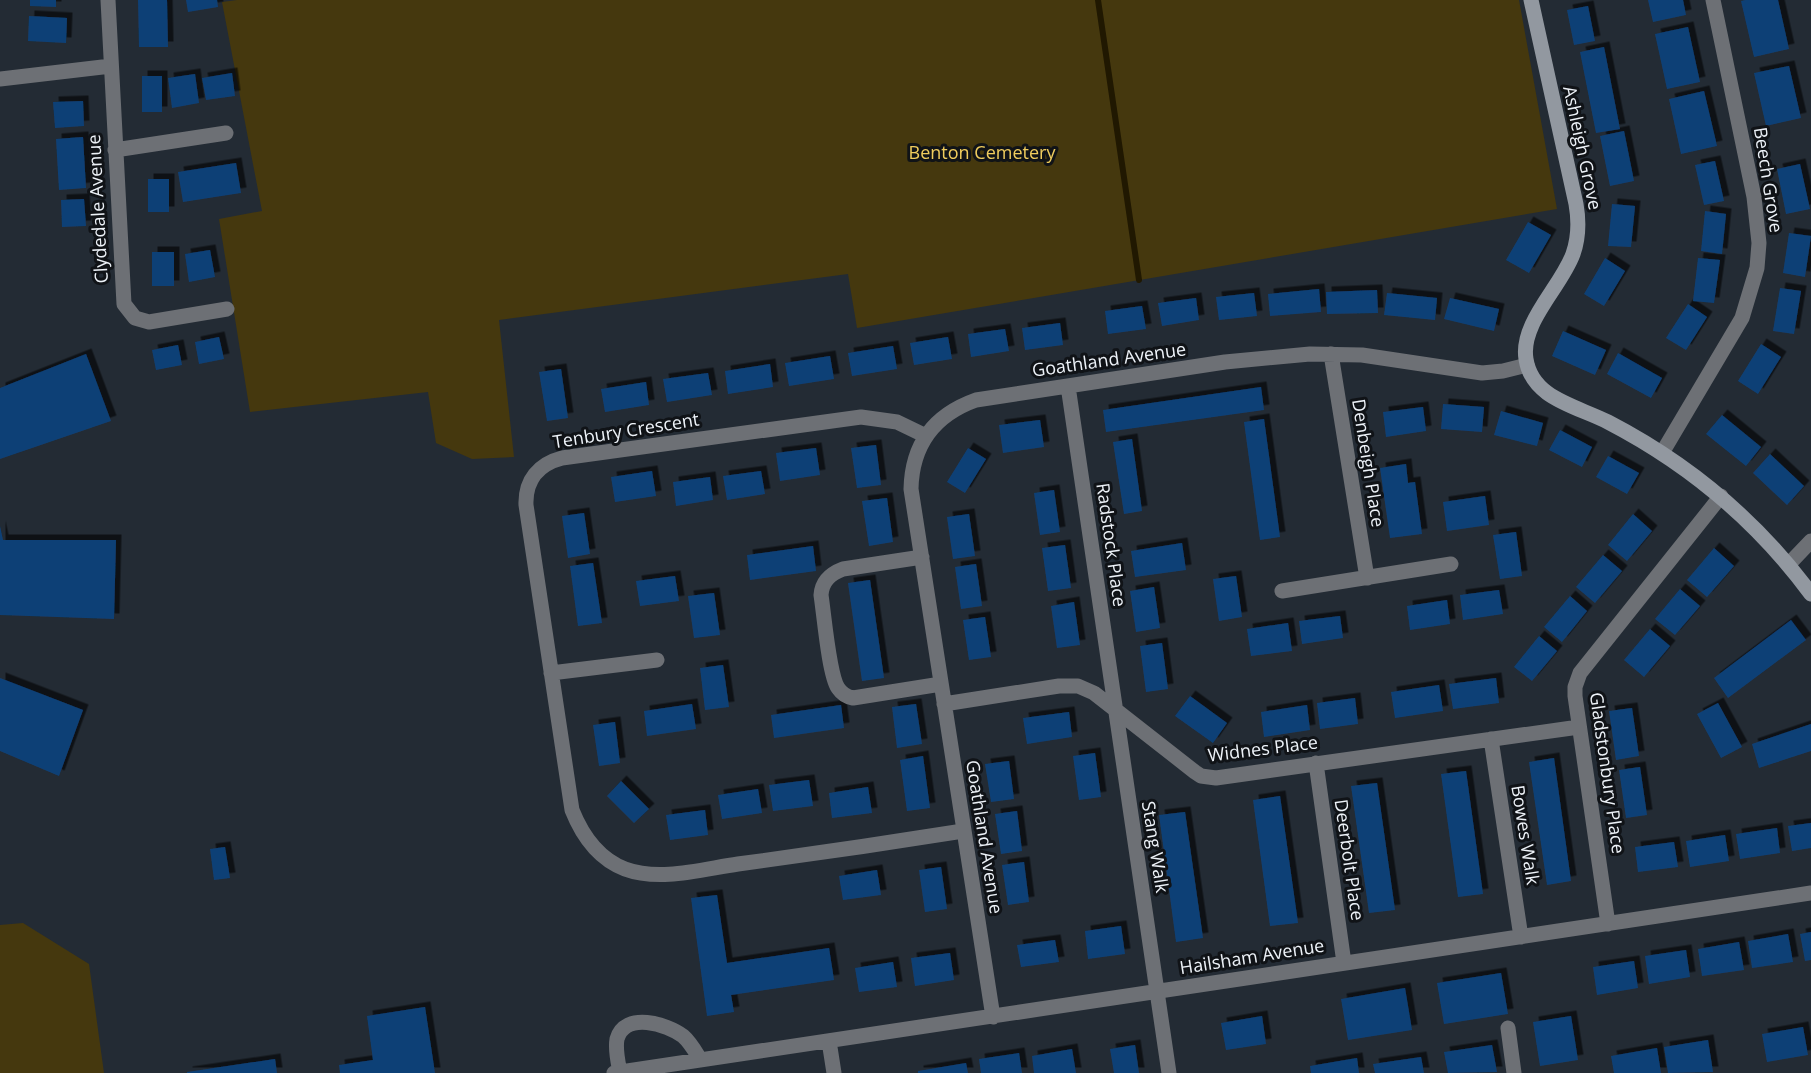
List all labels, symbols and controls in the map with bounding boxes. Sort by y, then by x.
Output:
street label: Ashleigh Grove [1558,84,1608,212]
street label: Beech Grove [1749,125,1789,234]
street label: Clydedale Avenue [81,134,113,284]
park label: Benton Cemetery [909,140,1056,164]
street label: Goathland Avenue [1030,336,1187,382]
street label: Denbeigh Place [1347,397,1391,529]
street label: Tenbury Crescent [551,407,701,453]
street label: Radstock Place [1091,481,1133,608]
street label: Gladstonbury Place [1585,691,1631,855]
street label: Widnes Place [1206,729,1319,767]
street label: Goathland Avenue [961,758,1009,915]
street label: Bowes Walk [1506,783,1546,887]
street label: Deerbolt Place [1330,798,1370,922]
street label: Stang Walk [1137,799,1175,895]
street label: Hailsham Avenue [1178,933,1326,979]

